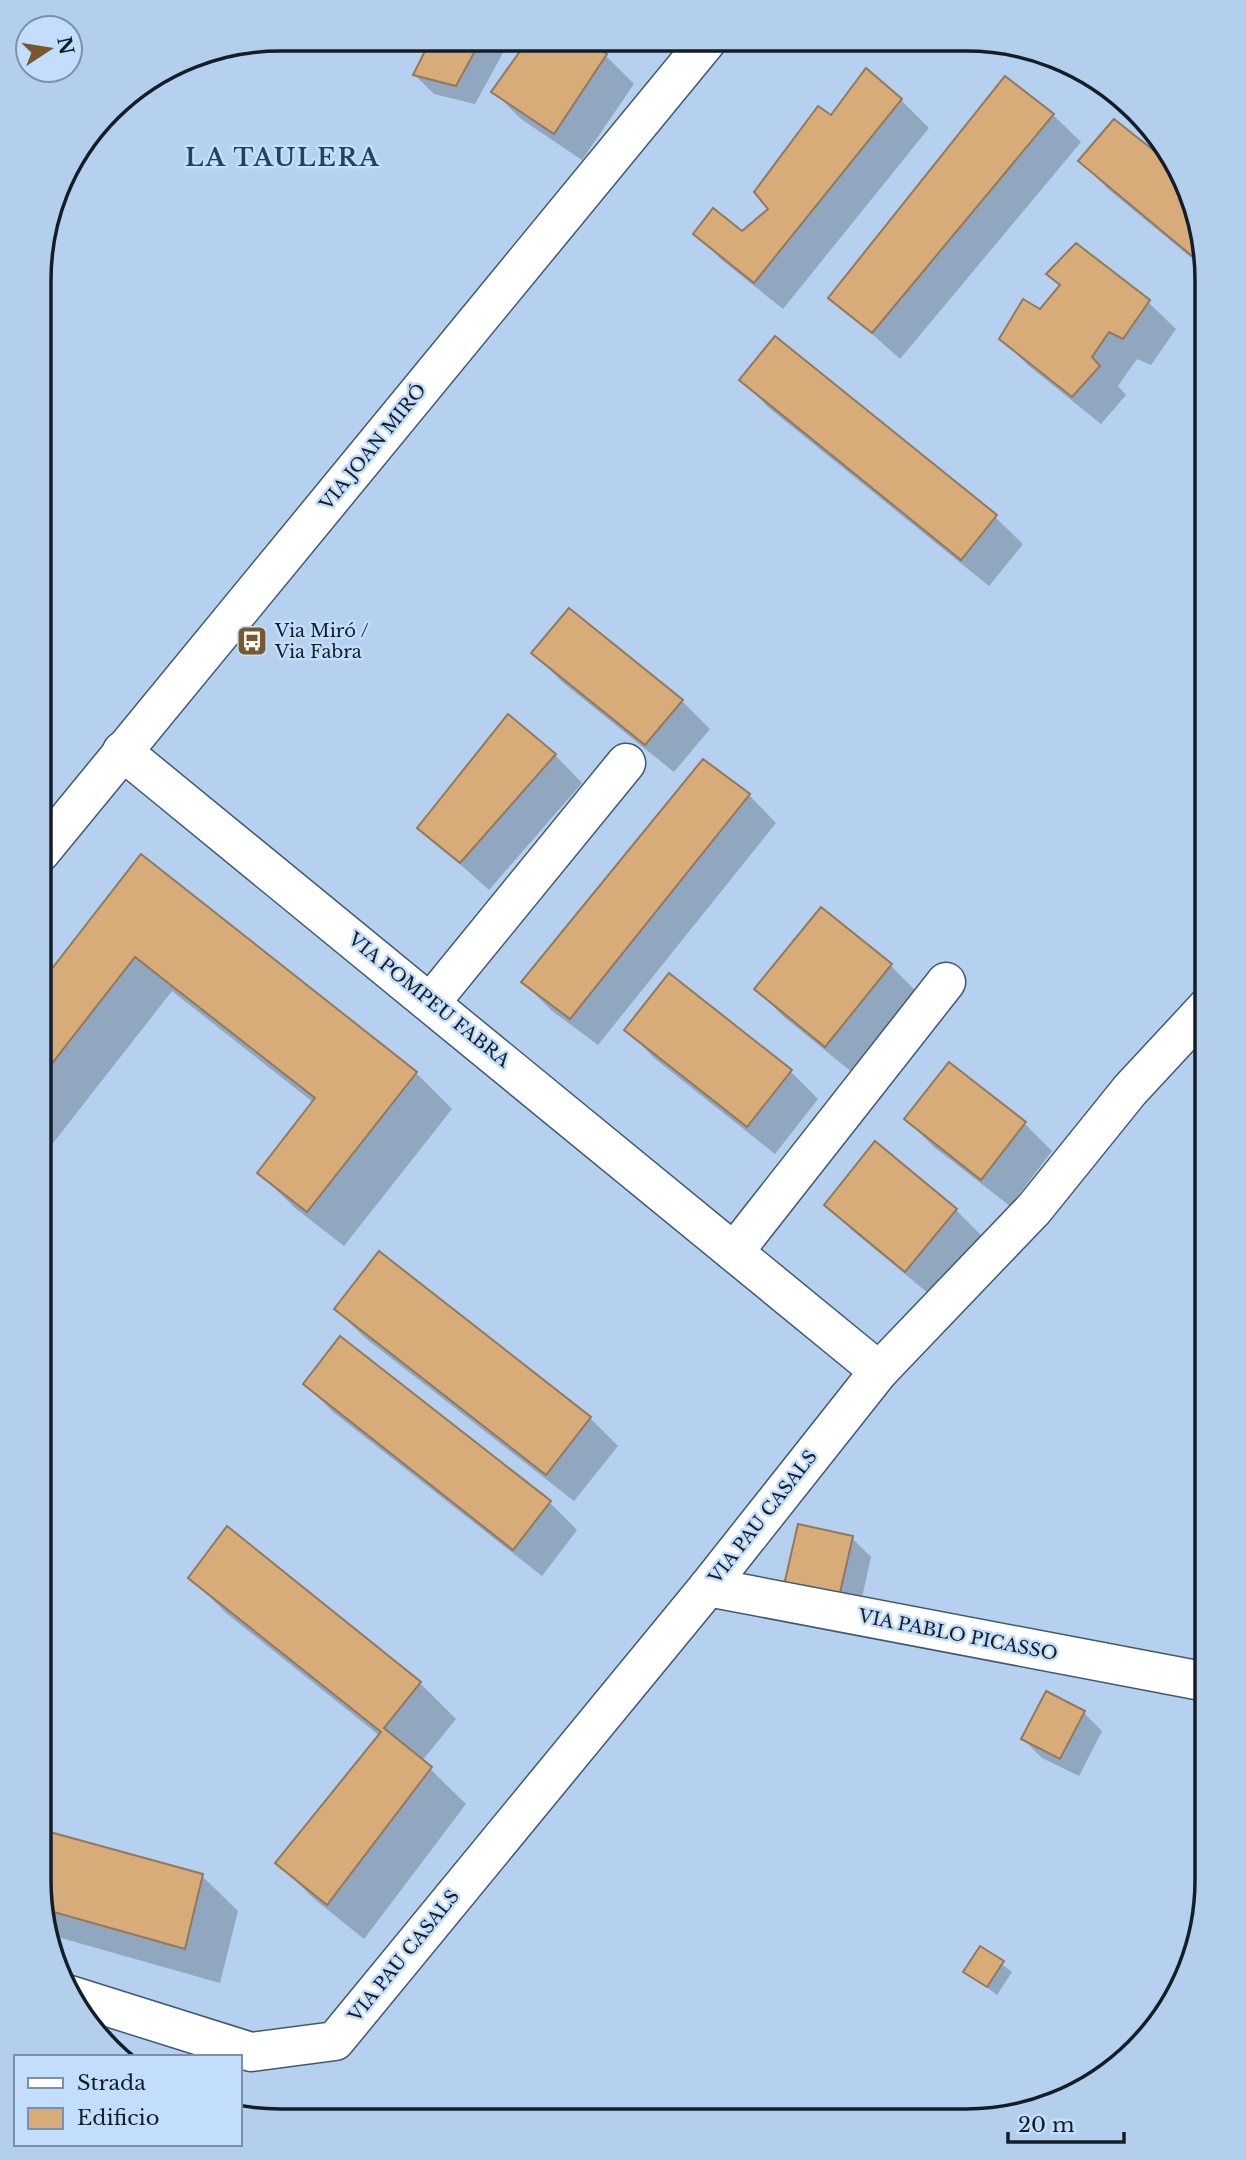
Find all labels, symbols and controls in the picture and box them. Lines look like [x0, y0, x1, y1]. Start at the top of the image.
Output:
north arrow [14, 14, 84, 84]
text: N [52, 34, 78, 57]
district label: LA TAULERA [185, 143, 381, 172]
street label: VIA JOAN MIRÓ [314, 379, 431, 516]
place label: Via Miró / Via Fabra [274, 620, 369, 663]
bus stop icon: Via Miró / Via Fabra [235, 624, 269, 658]
street label: VIA POMPEU FABRA [343, 927, 515, 1073]
street label: VIA PAU CASALS [703, 1446, 822, 1589]
street label: VIA PABLO PICASSO [856, 1605, 1059, 1665]
street label: VIA PAU CASALS [343, 1886, 464, 2027]
legend [14, 2055, 242, 2146]
text: Strada [77, 2070, 146, 2096]
scale bar [1008, 2100, 1124, 2144]
text: Edificio [77, 2105, 159, 2131]
text: 20 m [1018, 2112, 1075, 2138]

